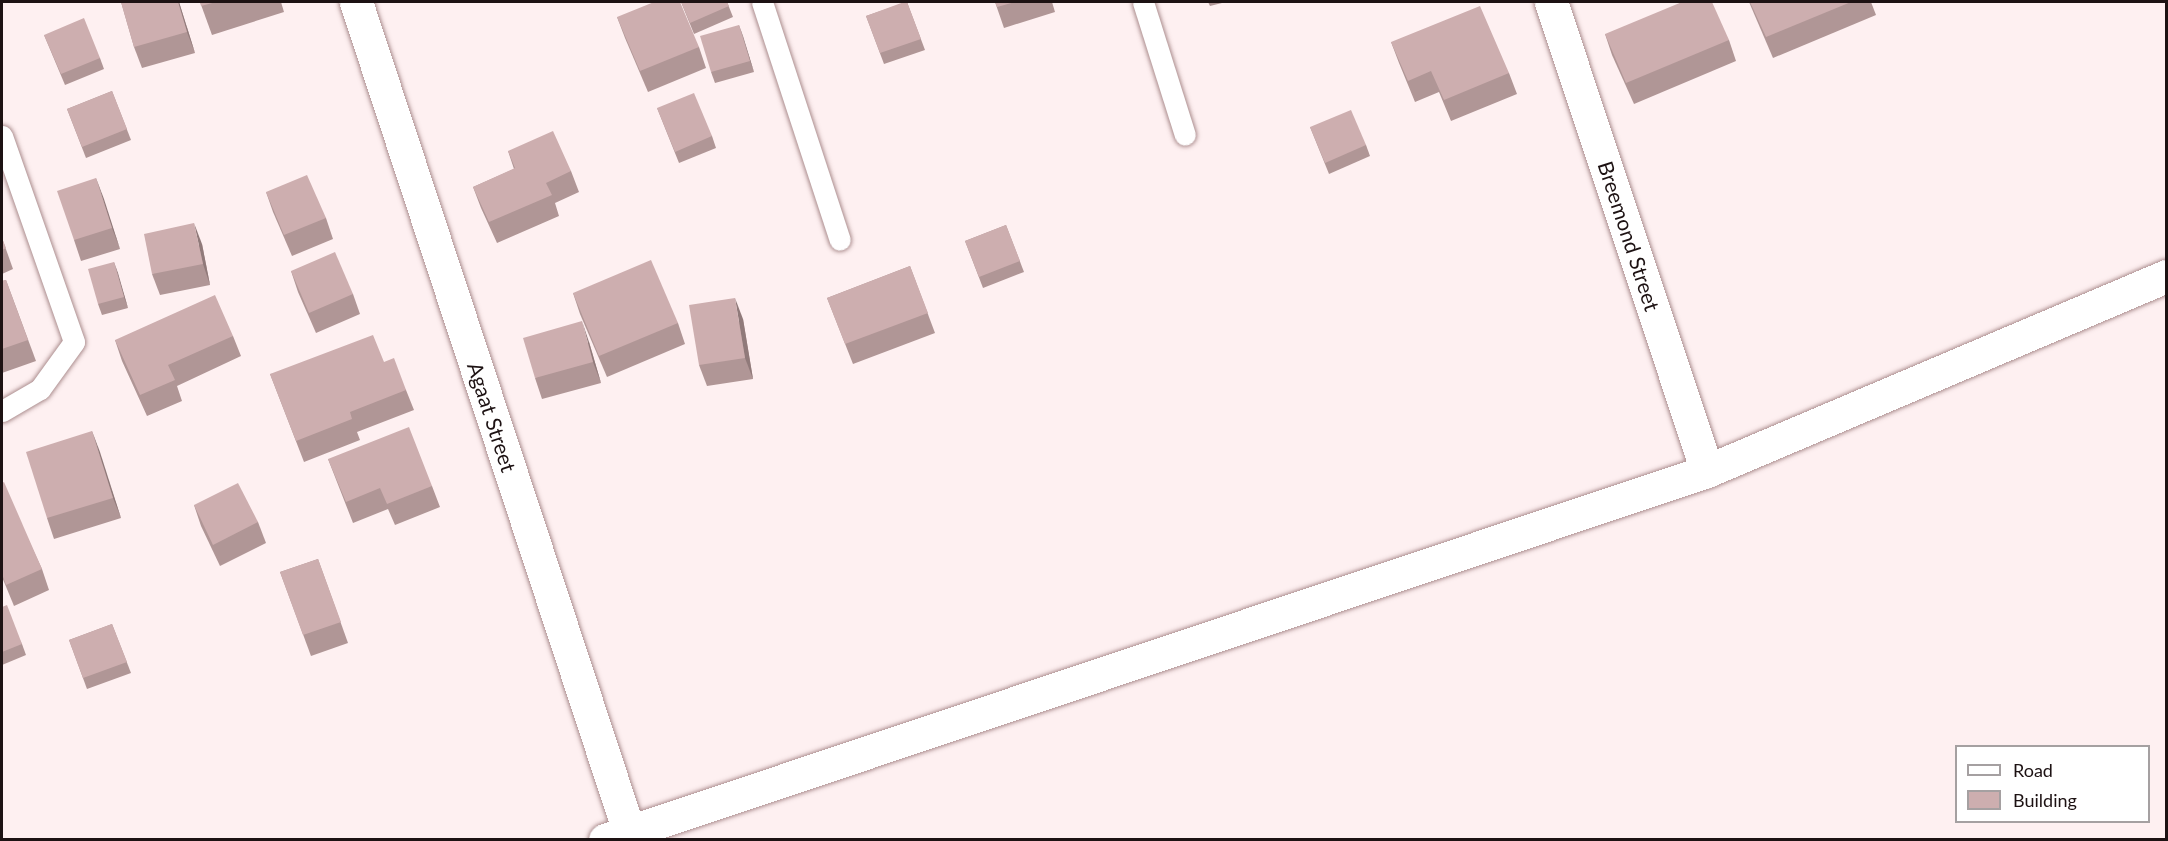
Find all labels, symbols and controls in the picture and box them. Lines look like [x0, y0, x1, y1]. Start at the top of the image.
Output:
street label: Breemond Street [1593, 158, 1665, 314]
street label: Agaat Street [462, 359, 522, 475]
legend [1955, 745, 2150, 823]
text: Road [2013, 759, 2053, 781]
text: Building [2013, 789, 2077, 811]

